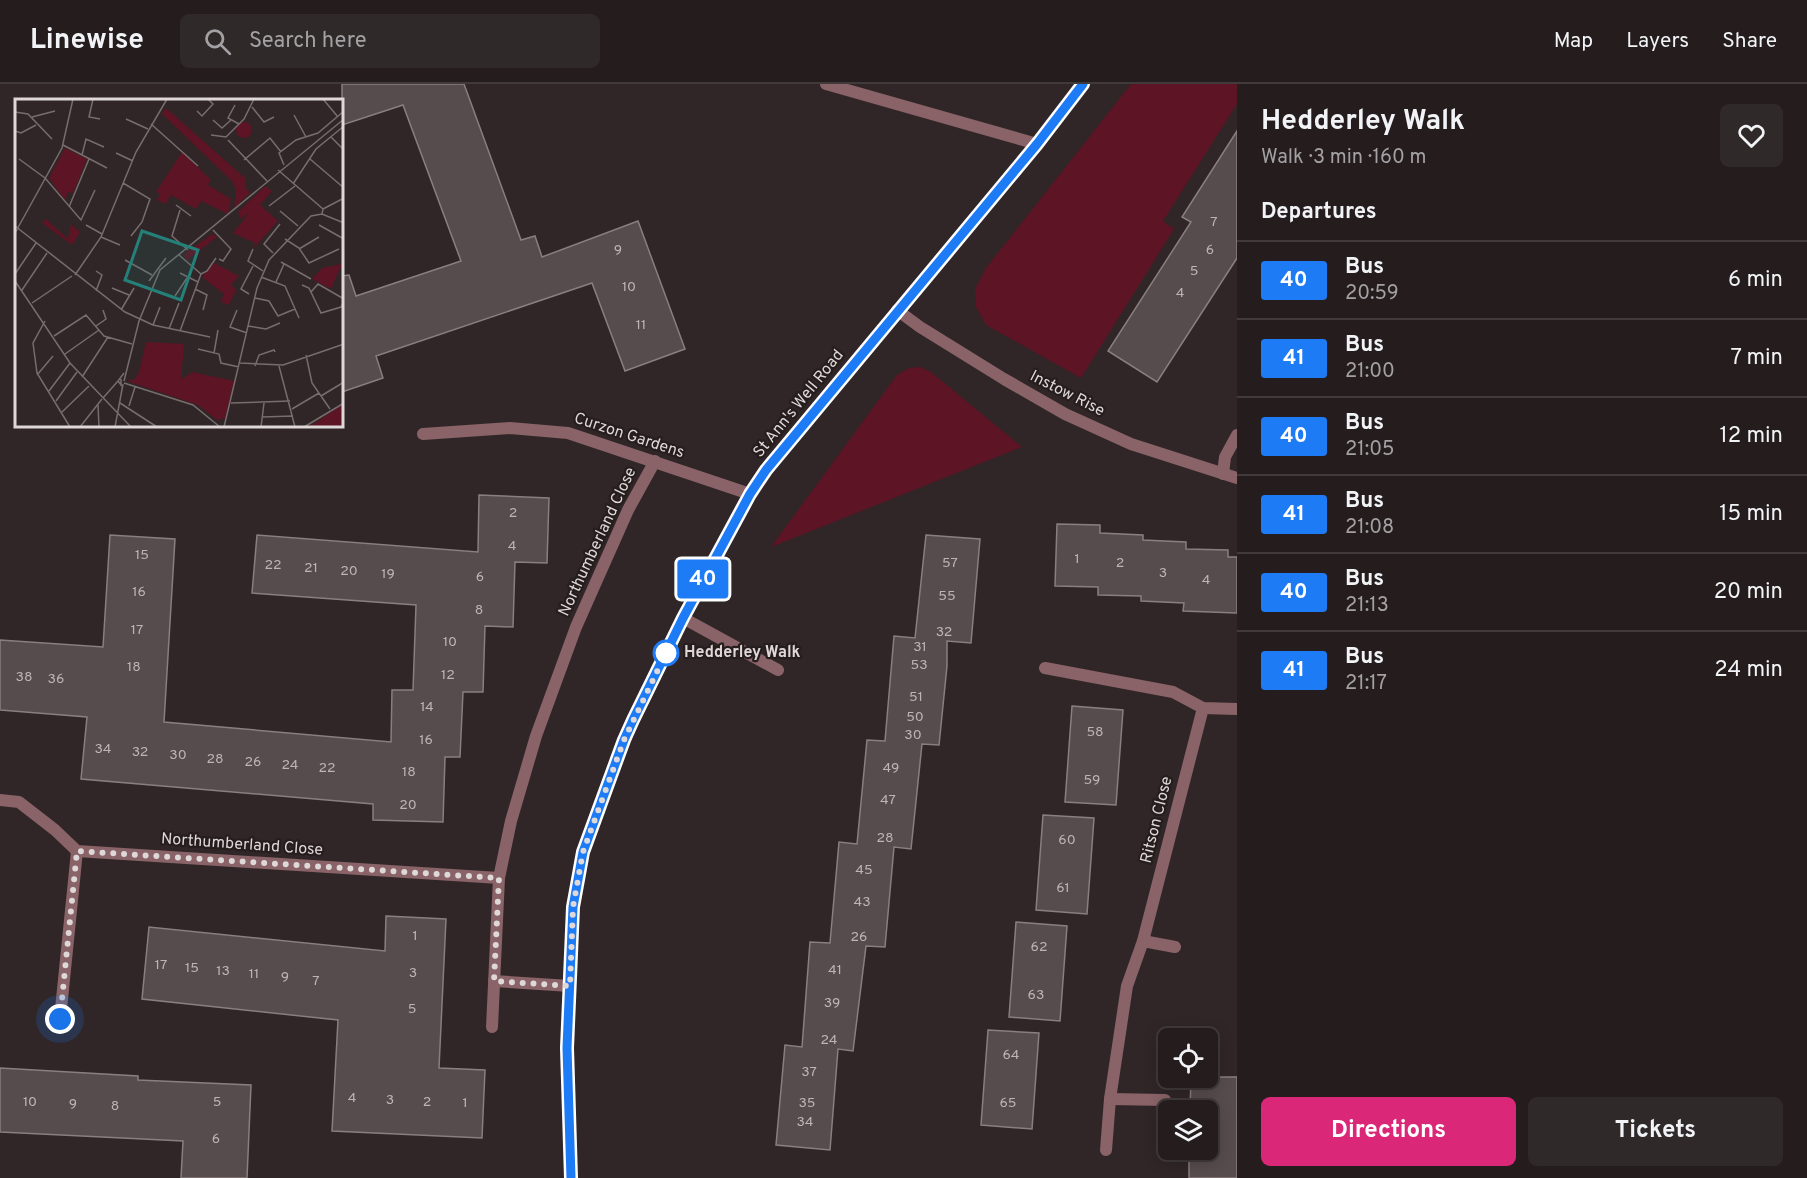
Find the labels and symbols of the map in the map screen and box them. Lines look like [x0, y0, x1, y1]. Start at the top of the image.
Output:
inset map [15, 99, 344, 428]
house number: 7 [1210, 214, 1218, 231]
house number: 9 [614, 242, 622, 259]
house number: 6 [1206, 242, 1214, 259]
house number: 5 [1190, 263, 1198, 280]
house number: 10 [622, 279, 636, 296]
house number: 4 [1176, 285, 1184, 302]
house number: 11 [636, 317, 646, 334]
street label: St Ann's Well Road [749, 346, 849, 462]
street label: Instow Rise [1026, 367, 1108, 421]
street label: Curzon Gardens [571, 409, 687, 463]
street label: Northumberland Close [555, 464, 641, 620]
house number: 2 [509, 505, 517, 522]
house number: 4 [508, 538, 516, 555]
house number: 15 [135, 547, 149, 564]
house number: 1 [1074, 551, 1080, 568]
house number: 57 [942, 555, 958, 572]
house number: 2 [1116, 555, 1124, 572]
house number: 22 [264, 557, 282, 574]
house number: 21 [304, 560, 318, 577]
line badge: 40 [676, 560, 730, 598]
house number: 20 [340, 563, 358, 580]
house number: 3 [1159, 565, 1167, 582]
house number: 19 [381, 566, 395, 583]
house number: 6 [476, 569, 484, 586]
house number: 4 [1202, 572, 1210, 589]
house number: 16 [132, 584, 146, 601]
house number: 55 [938, 588, 956, 605]
house number: 8 [475, 602, 483, 619]
house number: 17 [131, 622, 143, 639]
house number: 32 [936, 624, 952, 641]
house number: 10 [443, 634, 457, 651]
house number: 31 [913, 639, 927, 656]
marker: Hedderley Walk [653, 640, 679, 666]
place label: Hedderley Walk [684, 643, 801, 663]
house number: 53 [910, 657, 928, 674]
house number: 18 [127, 659, 141, 676]
house number: 12 [441, 667, 455, 684]
house number: 38 [16, 669, 32, 686]
house number: 36 [48, 671, 64, 688]
house number: 51 [909, 689, 923, 706]
house number: 14 [420, 699, 434, 716]
house number: 50 [906, 709, 924, 726]
house number: 58 [1086, 724, 1104, 741]
house number: 30 [904, 727, 922, 744]
house number: 16 [419, 732, 433, 749]
house number: 34 [94, 741, 112, 758]
house number: 32 [132, 744, 148, 761]
house number: 30 [169, 747, 187, 764]
house number: 28 [206, 751, 224, 768]
house number: 26 [245, 754, 261, 771]
house number: 24 [281, 757, 299, 774]
house number: 22 [318, 760, 336, 777]
house number: 49 [883, 760, 899, 777]
house number: 18 [402, 764, 416, 781]
house number: 59 [1084, 772, 1100, 789]
street label: Ritson Close [1137, 774, 1177, 866]
house number: 47 [880, 792, 896, 809]
house number: 20 [399, 797, 417, 814]
street label: Northumberland Close [160, 829, 324, 861]
house number: 28 [876, 830, 894, 847]
house number: 60 [1058, 832, 1076, 849]
house number: 45 [855, 862, 873, 879]
house number: 61 [1056, 880, 1070, 897]
house number: 43 [853, 894, 871, 911]
house number: 1 [412, 928, 418, 945]
house number: 26 [851, 929, 867, 946]
house number: 62 [1031, 939, 1047, 956]
house number: 17 [155, 957, 167, 974]
house number: 15 [185, 960, 199, 977]
house number: 41 [828, 962, 842, 979]
house number: 13 [216, 963, 230, 980]
house number: 3 [409, 965, 417, 982]
house number: 11 [249, 966, 259, 983]
house number: 9 [281, 969, 289, 986]
house number: 7 [312, 973, 320, 990]
house number: 63 [1028, 987, 1044, 1004]
house number: 39 [824, 995, 840, 1012]
house number: 5 [408, 1001, 416, 1018]
your location [45, 1004, 75, 1034]
house number: 24 [820, 1032, 838, 1049]
house number: 64 [1002, 1047, 1020, 1064]
house number: 37 [801, 1064, 817, 1081]
house number: 4 [348, 1090, 356, 1107]
house number: 3 [386, 1092, 394, 1109]
house number: 10 [23, 1094, 37, 1111]
house number: 5 [213, 1094, 221, 1111]
house number: 2 [423, 1094, 431, 1111]
house number: 1 [462, 1095, 468, 1112]
house number: 35 [798, 1095, 816, 1112]
house number: 65 [999, 1095, 1017, 1112]
house number: 9 [69, 1096, 77, 1113]
house number: 8 [111, 1098, 119, 1115]
house number: 34 [796, 1114, 814, 1131]
house number: 6 [212, 1131, 220, 1148]

